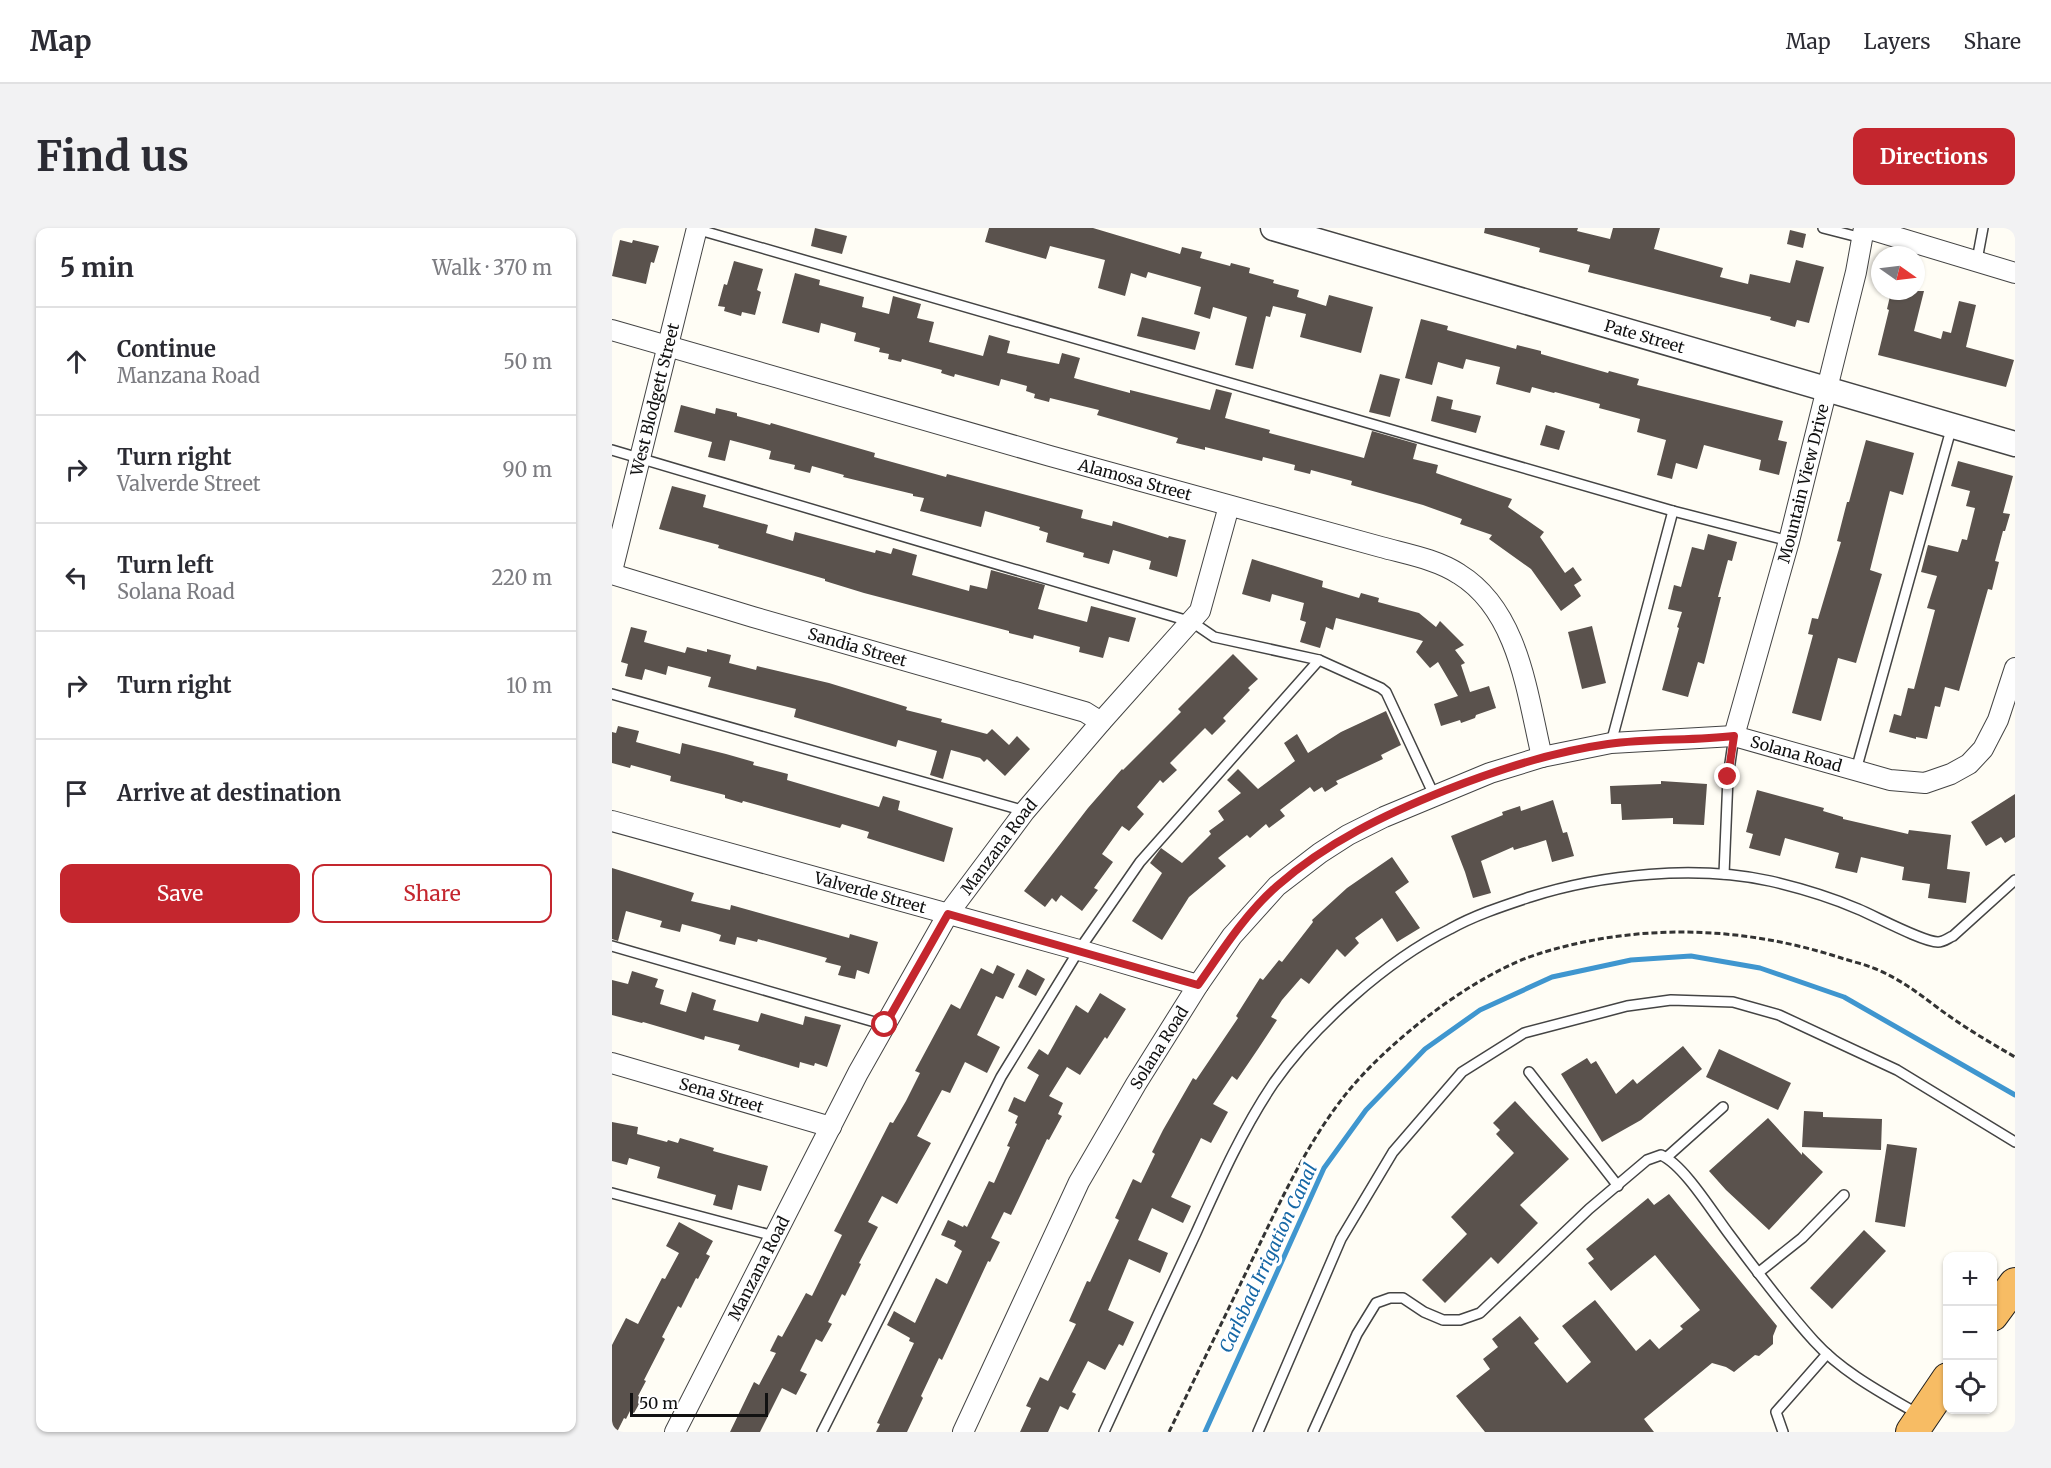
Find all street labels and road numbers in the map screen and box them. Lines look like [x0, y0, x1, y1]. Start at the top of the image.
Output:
street label: Pate Street [1602, 315, 1688, 358]
street label: West Blodgett Street [626, 320, 683, 479]
street label: Mountain View Drive [1773, 402, 1833, 565]
street label: Alamosa Street [1075, 454, 1195, 505]
street label: Sandia Street [806, 623, 910, 671]
street label: Solana Road [1748, 731, 1845, 776]
street label: Manzana Road [956, 794, 1041, 898]
street label: Valverde Street [811, 867, 929, 918]
street label: Solana Road [1125, 1002, 1193, 1093]
street label: Sena Street [677, 1073, 767, 1117]
street label: Manzana Road [724, 1212, 794, 1324]

